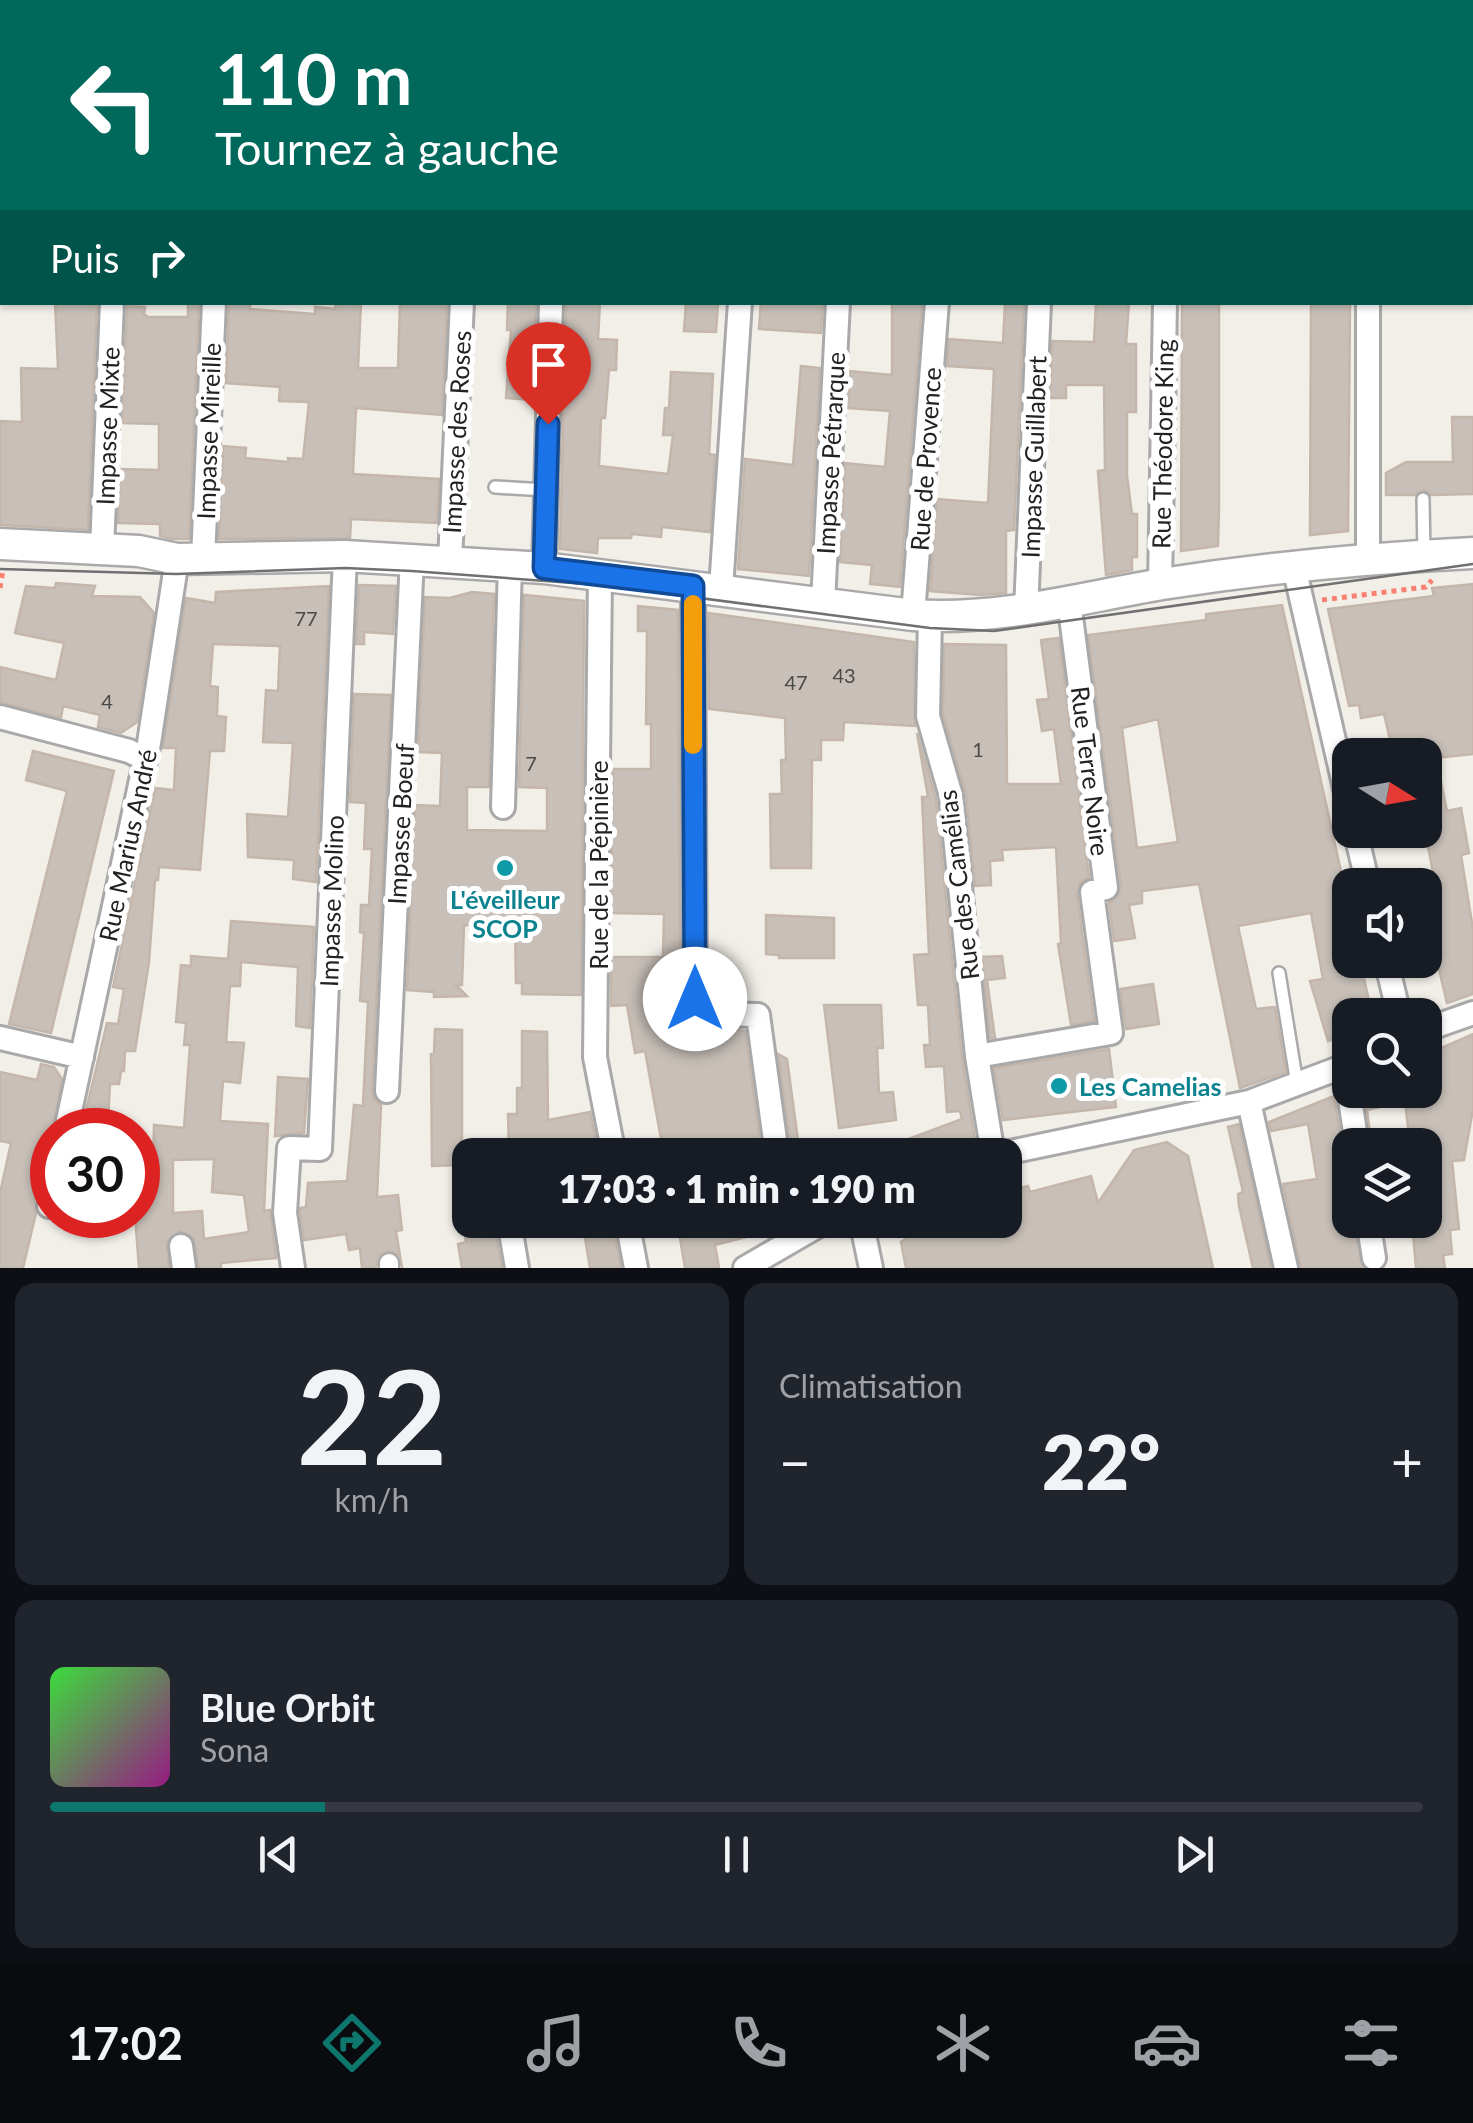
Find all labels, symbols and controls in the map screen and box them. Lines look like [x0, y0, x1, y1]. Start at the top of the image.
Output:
text: 110 m [215, 36, 412, 120]
icon: left [50, 40, 180, 170]
text: Tournez à gauche [215, 121, 559, 175]
icon: right [139, 230, 194, 285]
text: Puis [50, 235, 119, 281]
pin [506, 322, 591, 425]
street label: Impasse des Roses [436, 330, 476, 534]
icon: arrive [521, 337, 576, 392]
street label: Rue Théodore King [1145, 339, 1179, 549]
street label: Impasse Mireille [190, 342, 226, 520]
street label: Impasse Mixte [89, 346, 125, 506]
street label: Impasse Pétrarque [810, 351, 850, 555]
street label: Impasse Guillabert [1014, 355, 1052, 559]
street label: Rue de Provence [904, 366, 946, 552]
house number: 77 [294, 606, 318, 630]
house number: 43 [832, 663, 856, 687]
house number: 47 [784, 670, 808, 694]
street label: Rue Terre Noire [1066, 684, 1116, 858]
house number: 4 [101, 689, 113, 713]
house number: 1 [972, 737, 984, 761]
north arrow [1332, 738, 1442, 848]
map controls [1332, 738, 1442, 1238]
street label: Impasse Boeuf [381, 743, 419, 905]
street label: Rue Marius André [92, 746, 162, 944]
house number: 7 [525, 751, 537, 775]
street label: Rue de la Pépinière [583, 760, 613, 970]
street label: Rue des Camélias [931, 788, 985, 982]
street label: Impasse Molino [313, 814, 349, 988]
marker: L'éveilleur SCOP [494, 857, 516, 879]
button: sound [1332, 868, 1442, 978]
place label: L'éveilleur SCOP [450, 884, 561, 943]
position arrow [643, 947, 747, 1051]
button: search [1332, 998, 1442, 1108]
place label: Les Camelias [1079, 1071, 1222, 1101]
marker: Les Camelias [1048, 1075, 1070, 1097]
speed limit sign: 30 [30, 1108, 160, 1238]
button: layers [1332, 1128, 1442, 1238]
text: 17:03 · 1 min · 190 m [558, 1165, 916, 1211]
text: 22 [297, 1337, 447, 1493]
text: Climatisation [779, 1366, 963, 1405]
text: 22° [1042, 1416, 1160, 1506]
text: − [779, 1428, 811, 1494]
text: + [1391, 1428, 1423, 1494]
text: km/h [335, 1480, 409, 1519]
text: Blue Orbit [200, 1684, 375, 1730]
text: Sona [200, 1730, 269, 1769]
icon: previous [251, 1827, 306, 1882]
icon: pause [709, 1827, 764, 1882]
icon: next [1167, 1827, 1222, 1882]
icon: directions [317, 2008, 387, 2078]
icon: music [521, 2008, 591, 2078]
icon: phone [724, 2008, 794, 2078]
icon: climate [928, 2008, 998, 2078]
icon: car [1132, 2008, 1202, 2078]
icon: filters [1336, 2008, 1406, 2078]
text: 17:02 [67, 2016, 183, 2070]

